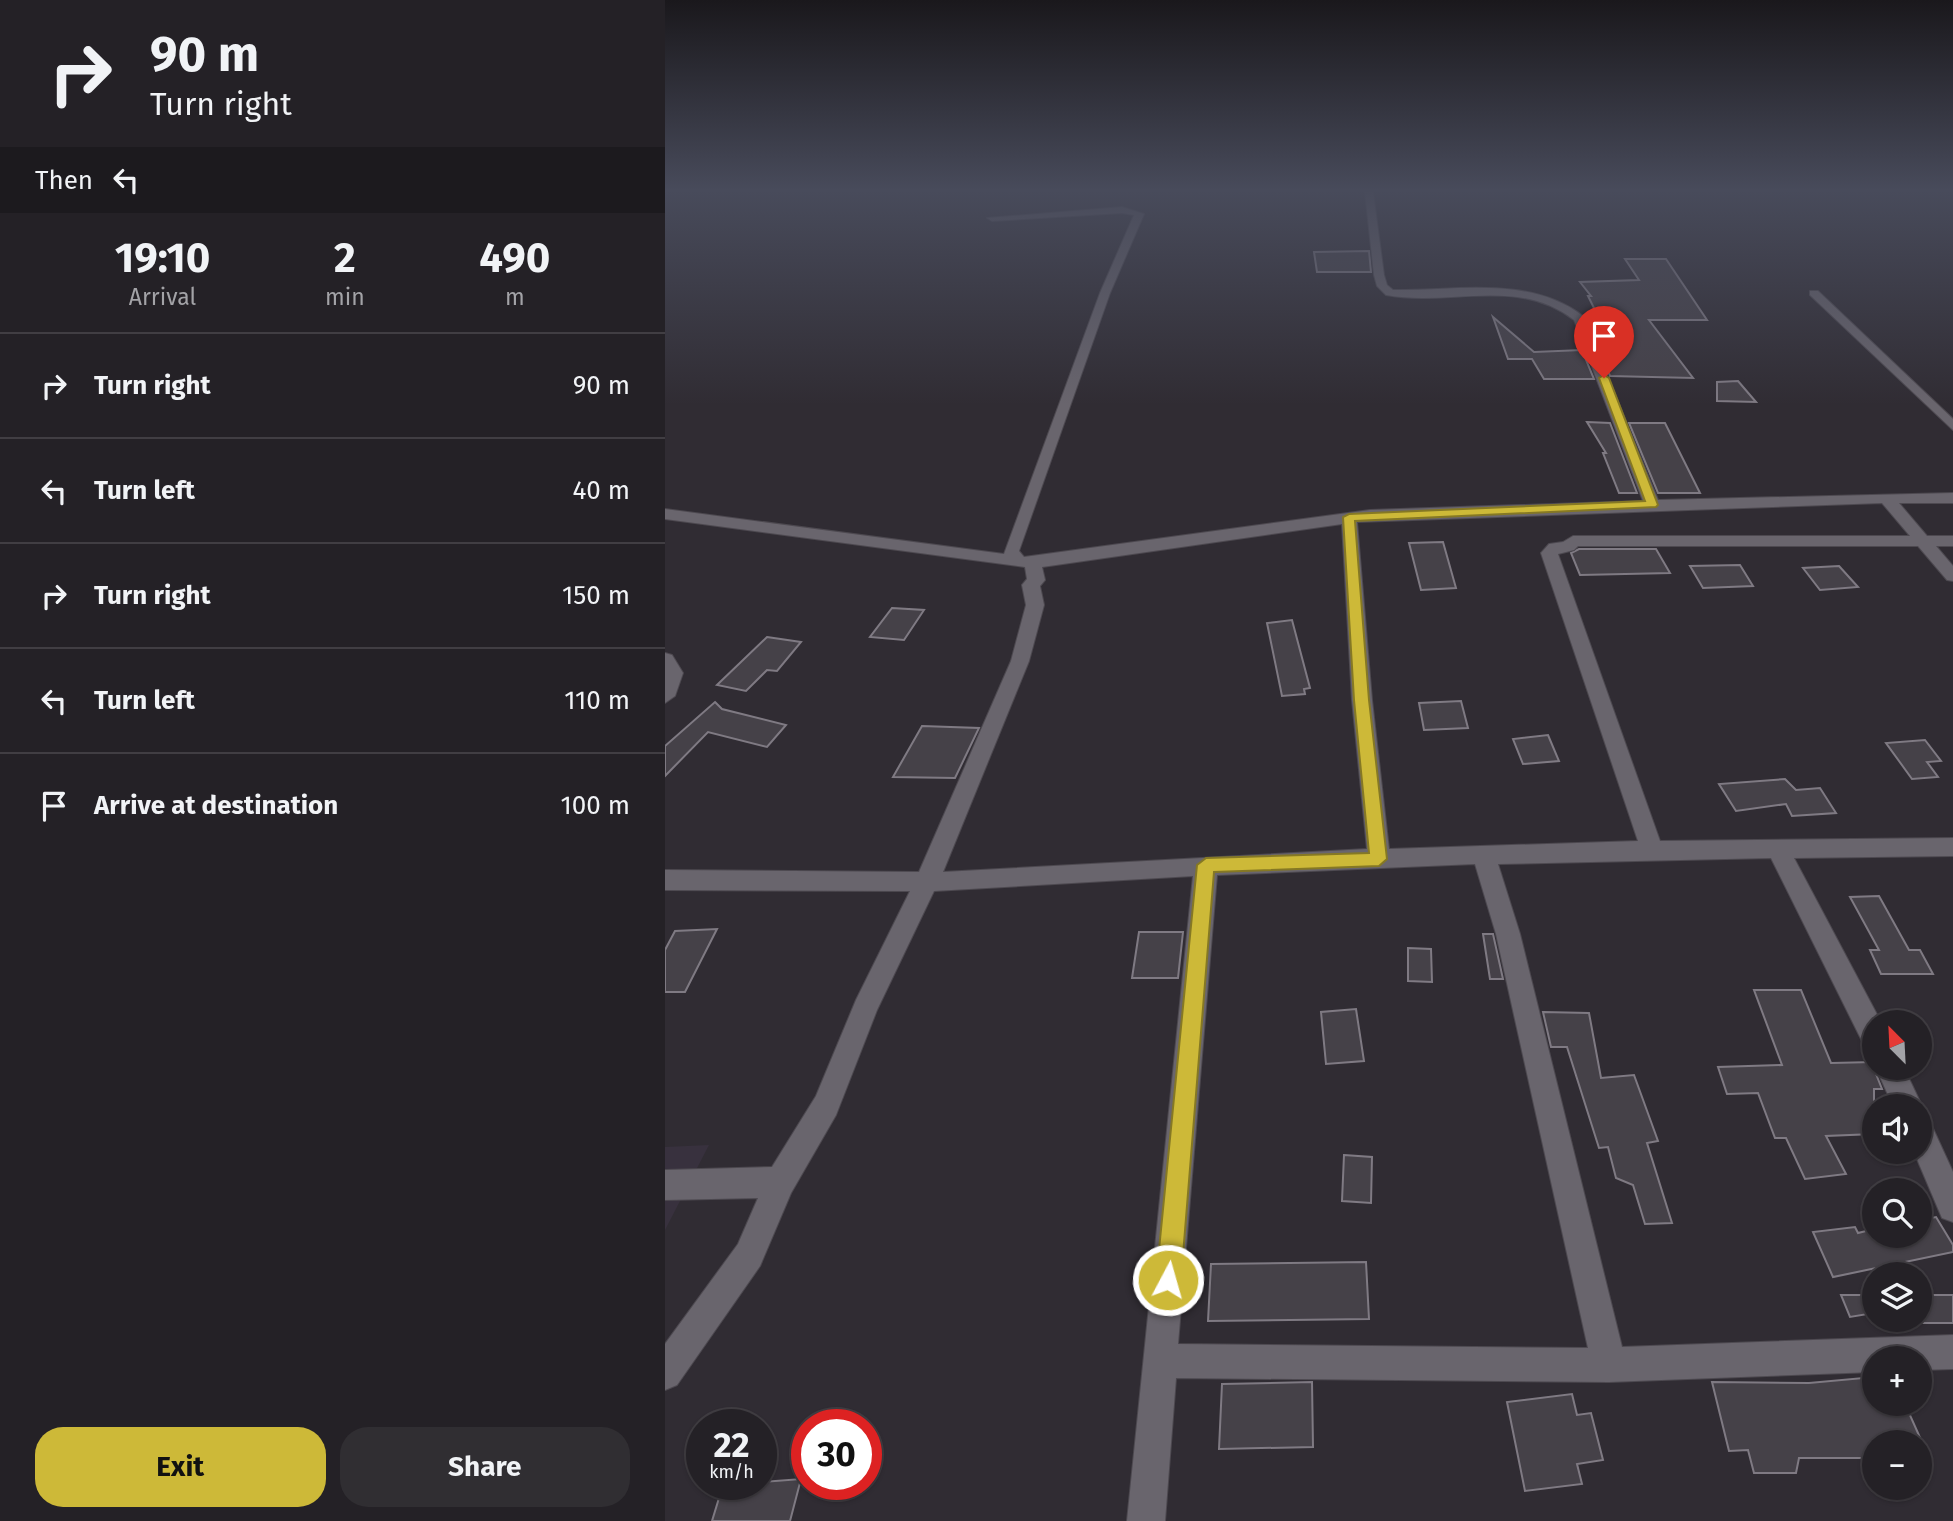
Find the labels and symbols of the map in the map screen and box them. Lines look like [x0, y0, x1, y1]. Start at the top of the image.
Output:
pin [1574, 306, 1634, 378]
north arrow [1862, 1010, 1932, 1080]
position arrow [1131, 1243, 1205, 1317]
speed limit sign: 30 [791, 1409, 882, 1500]

